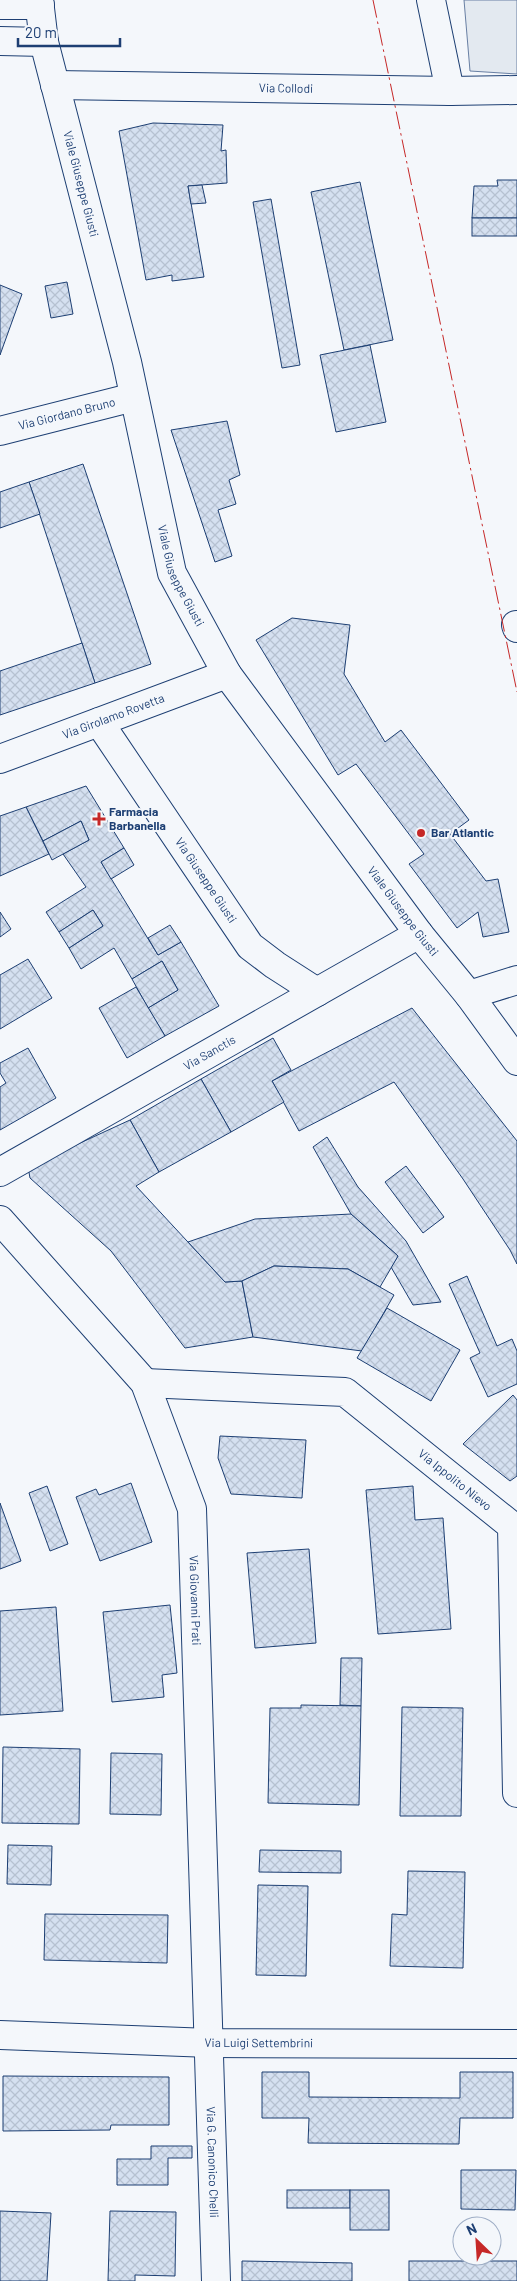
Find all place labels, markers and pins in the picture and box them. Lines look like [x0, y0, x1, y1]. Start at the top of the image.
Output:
place label: Farmacia Barbanella [109, 804, 166, 832]
marker: Farmacia Barbanella [93, 813, 105, 825]
place label: Bar Atlantic [431, 825, 494, 839]
marker: Bar Atlantic [415, 827, 427, 839]

